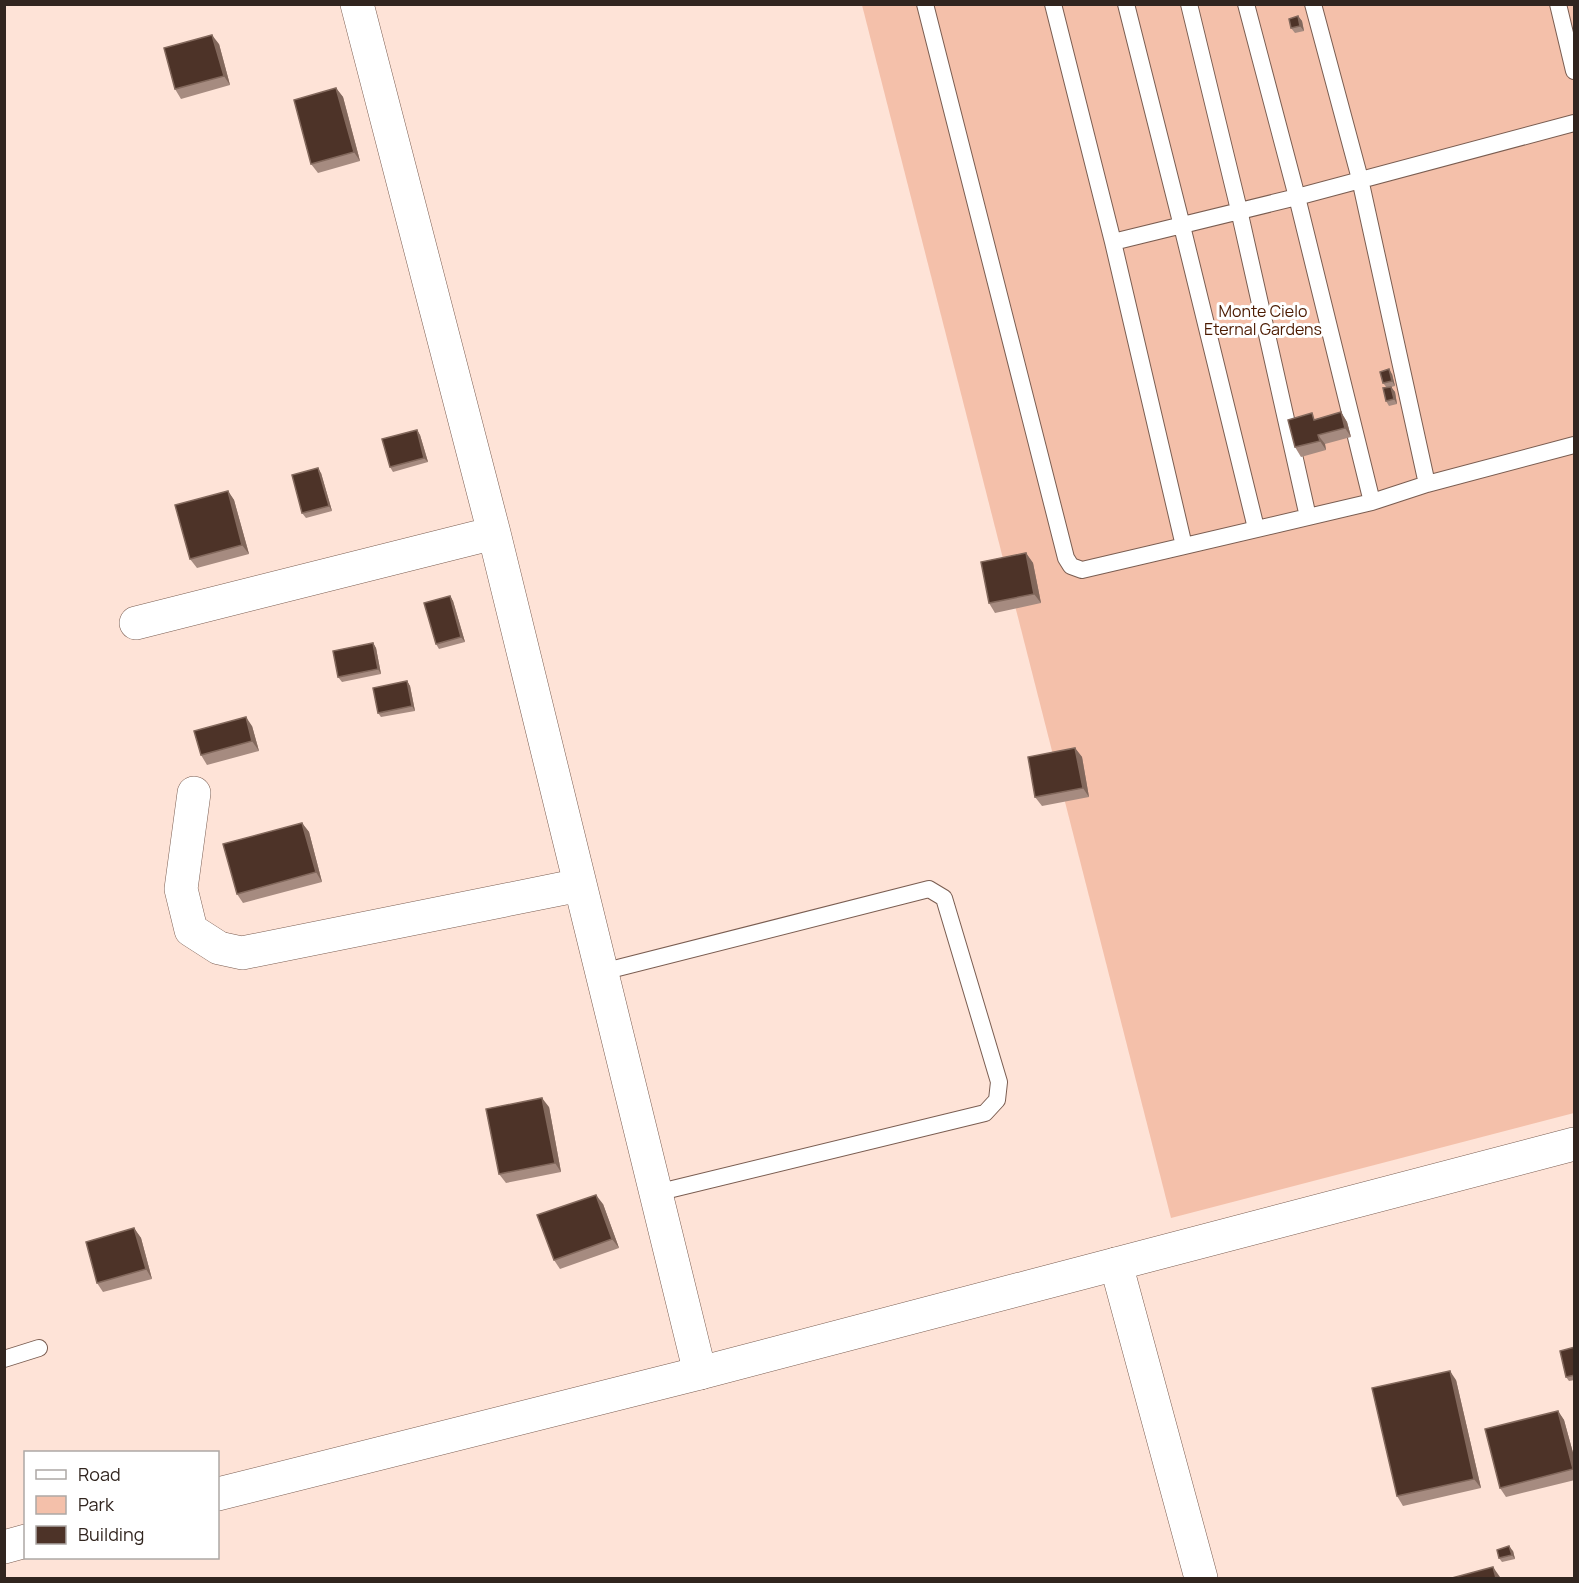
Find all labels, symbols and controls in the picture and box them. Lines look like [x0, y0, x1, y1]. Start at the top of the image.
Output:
park label: Monte Cielo Eternal Gardens [1204, 300, 1322, 340]
legend [24, 1451, 219, 1559]
text: Road [78, 1462, 121, 1486]
text: Park [78, 1492, 115, 1516]
text: Building [78, 1522, 144, 1546]

